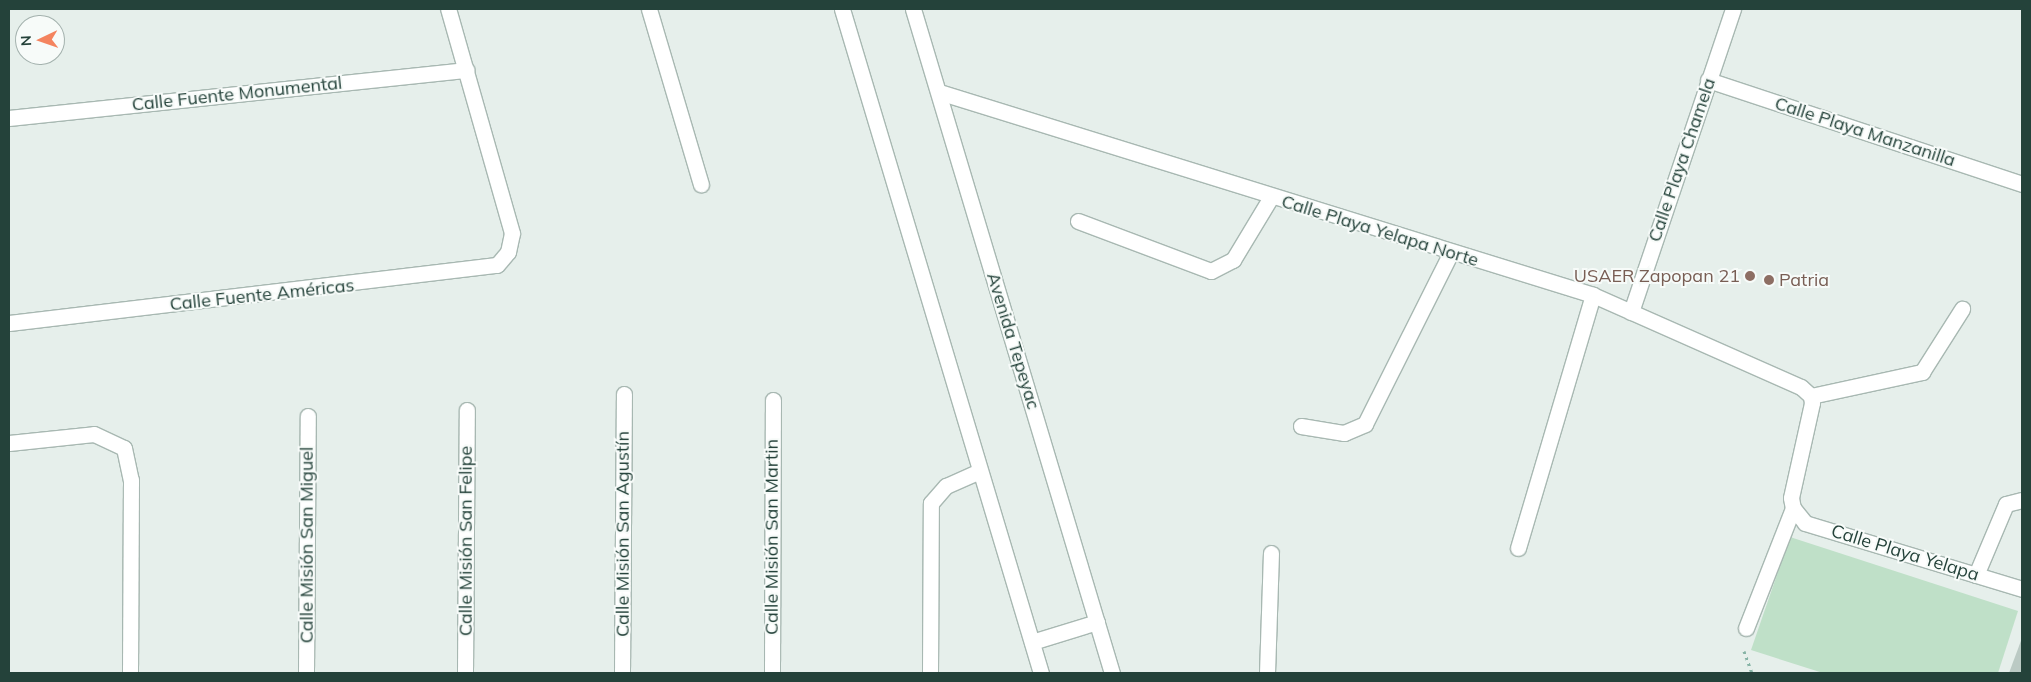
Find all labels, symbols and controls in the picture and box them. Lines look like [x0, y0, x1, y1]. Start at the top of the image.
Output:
north arrow [15, 15, 65, 65]
text: N [17, 35, 35, 46]
street label: Calle Fuente Monumental [131, 72, 343, 116]
street label: Calle Playa Chamela [1644, 75, 1720, 245]
street label: Calle Playa Manzanilla [1772, 93, 1958, 171]
street label: Calle Playa Yelapa Norte [1279, 191, 1481, 271]
place label: USAER Zapopan 21 [1574, 265, 1740, 287]
place label: Patria [1779, 269, 1829, 291]
street label: Avenida Tepeyac [982, 270, 1044, 412]
marker: USAER Zapopan 21 [1744, 270, 1756, 282]
marker: Patria [1763, 274, 1775, 286]
street label: Calle Fuente Américas [169, 275, 355, 315]
street label: Calle Misión San Agustín [612, 431, 634, 637]
street label: Calle Misión San Martin [761, 439, 783, 635]
street label: Calle Misión San Felipe [455, 446, 477, 636]
street label: Calle Misión San Miguel [296, 447, 318, 643]
street label: Calle Playa Yelapa [1828, 520, 1982, 586]

